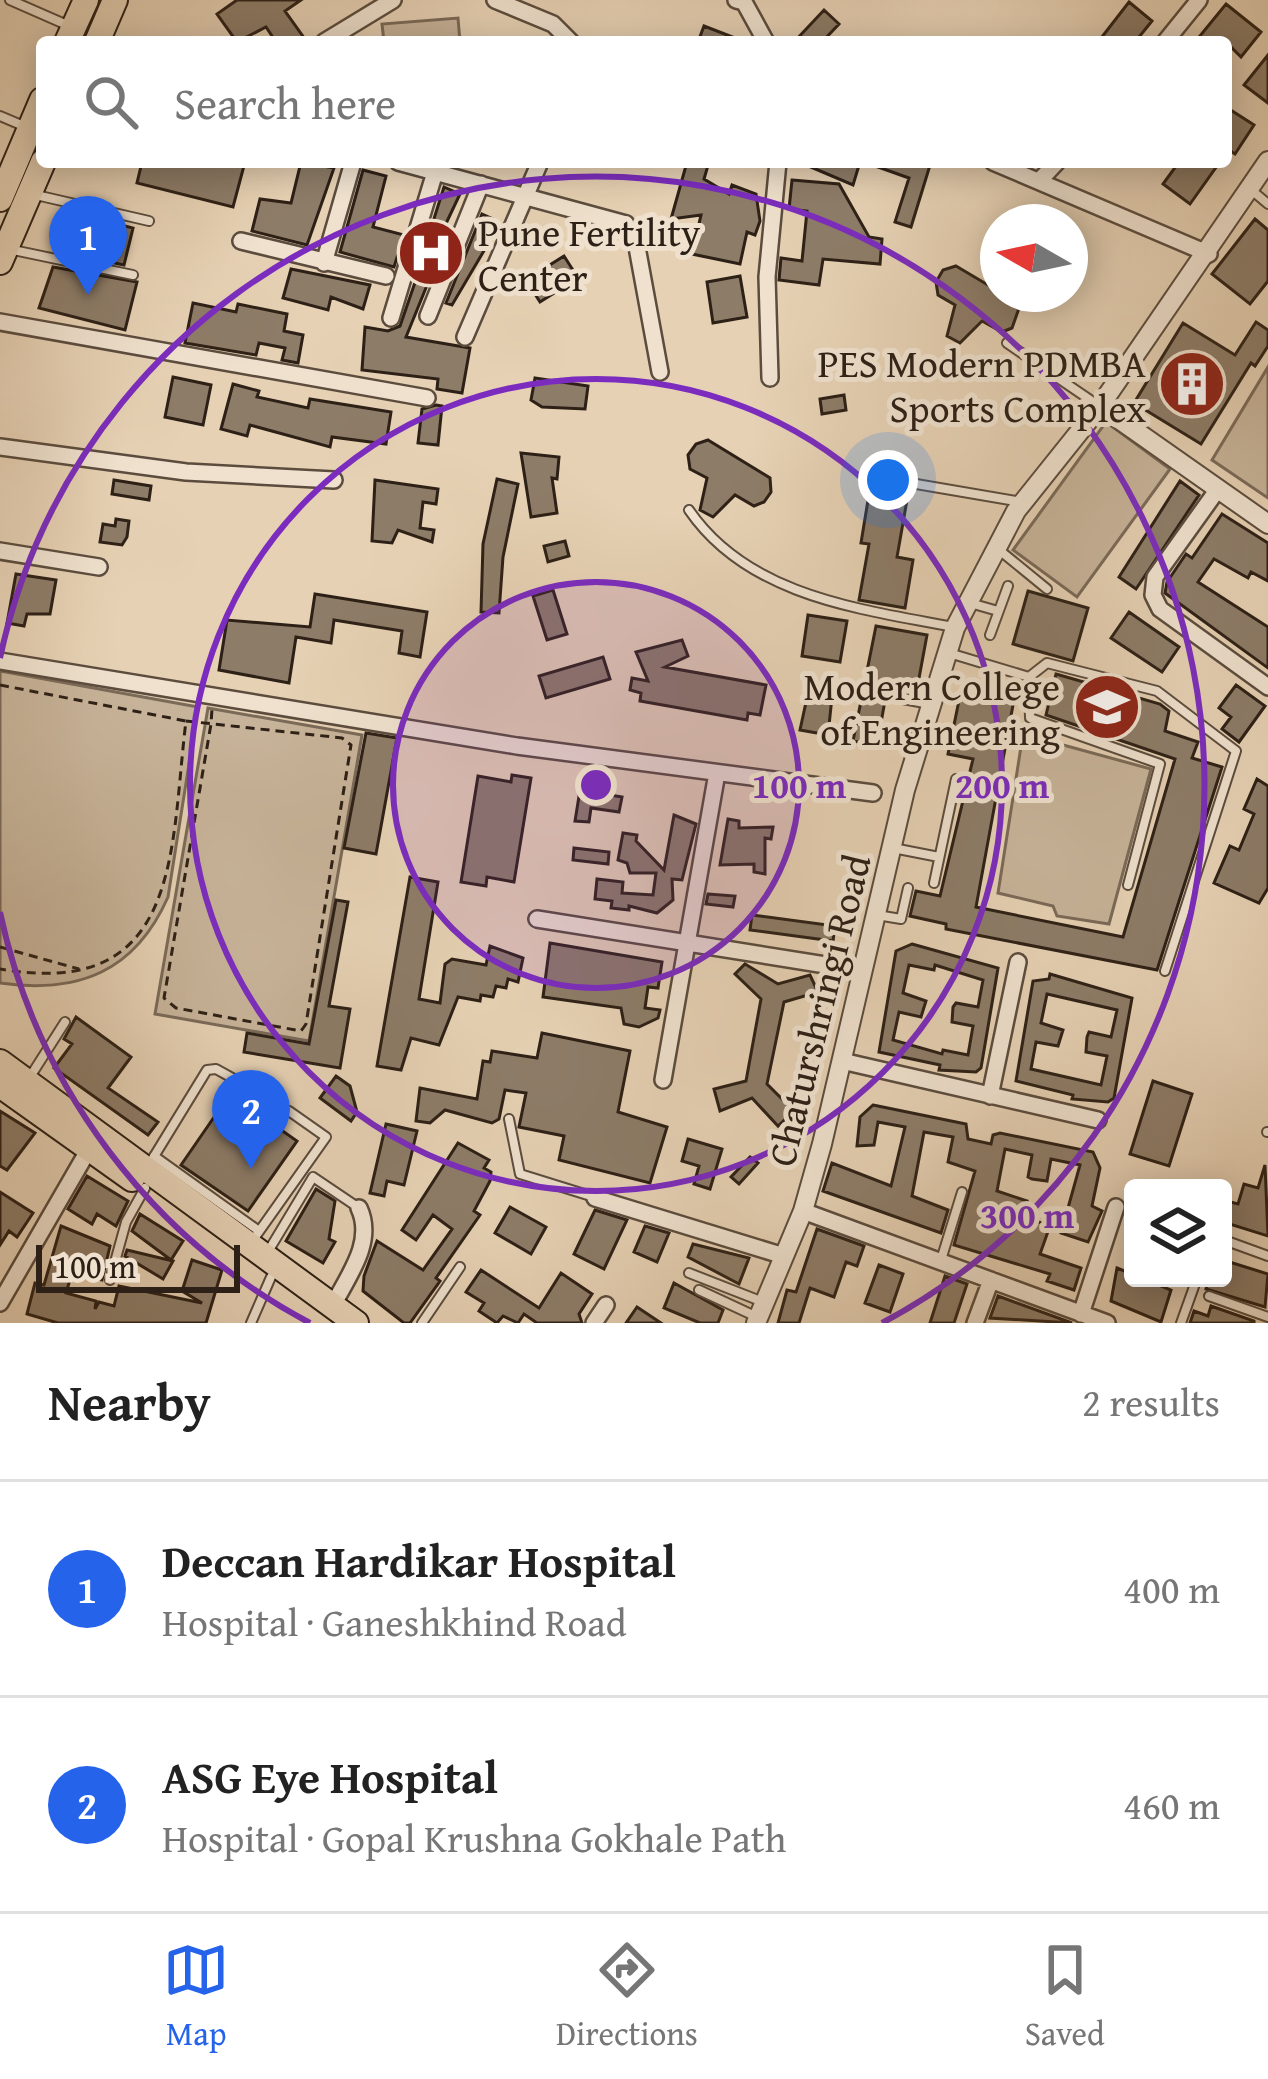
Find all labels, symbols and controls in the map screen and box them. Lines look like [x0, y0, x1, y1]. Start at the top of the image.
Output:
search box [36, 36, 1232, 168]
icon: search [78, 69, 144, 135]
text: Search here [174, 70, 396, 135]
pin: 1 [49, 196, 127, 295]
place label: Pune Fertility Center [478, 203, 701, 305]
north arrow [980, 204, 1088, 312]
hospital icon: Pune Fertility Center [396, 218, 466, 288]
place label: PES Modern PDMBA Sports Complex [818, 334, 1146, 436]
building icon: PES Modern PDMBA Sports Complex [1157, 349, 1227, 419]
your location [858, 450, 918, 510]
place label: Modern College of Engineering [803, 657, 1061, 759]
school or university icon: Modern College of Engineering [1072, 672, 1142, 742]
text: 100 m [752, 758, 847, 811]
text: 200 m [955, 758, 1050, 811]
centre of rings [575, 764, 617, 806]
street label: Chaturshringi Road [752, 848, 884, 1172]
pin: 2 [212, 1070, 290, 1169]
map controls [1124, 1179, 1232, 1287]
button: layers [1124, 1179, 1232, 1287]
text: 300 m [980, 1188, 1075, 1241]
scale bar [36, 1239, 240, 1292]
text: 100 m [54, 1242, 136, 1290]
text: Nearby [48, 1364, 211, 1439]
text: 2 results [1082, 1373, 1220, 1430]
text: Deccan Hardikar Hospital [162, 1528, 676, 1593]
text: 1 [77, 1560, 97, 1617]
text: 400 m [1123, 1560, 1220, 1617]
text: Hospital · Ganeshkhind Road [162, 1593, 627, 1650]
text: ASG Eye Hospital [162, 1744, 498, 1809]
text: 2 [77, 1776, 97, 1833]
text: 460 m [1123, 1776, 1220, 1833]
text: Hospital · Gopal Krushna Gokhale Path [162, 1809, 786, 1866]
tab: Map [163, 1937, 229, 2057]
tab: Directions [556, 1937, 698, 2057]
tab: Saved [1025, 1937, 1105, 2057]

